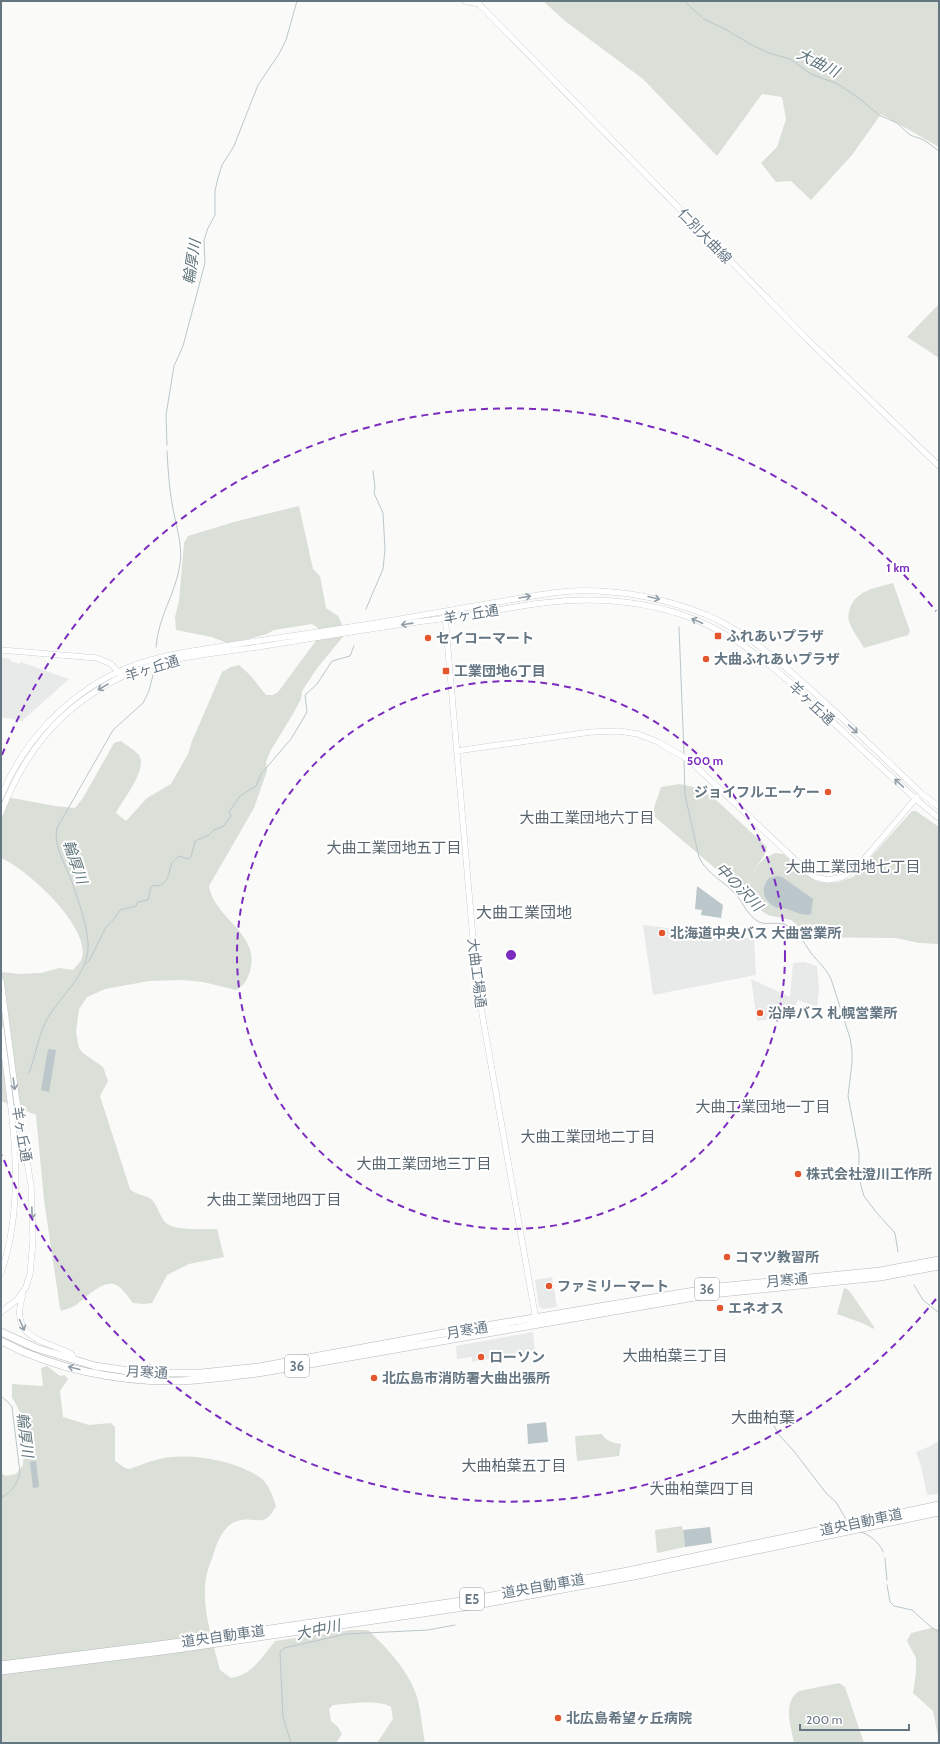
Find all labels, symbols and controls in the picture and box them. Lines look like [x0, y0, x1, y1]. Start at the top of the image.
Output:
water label: 大曲川 [794, 45, 844, 82]
street label: 仁別大曲線 [674, 205, 736, 267]
water label: 輪厚川 [180, 236, 205, 286]
text: 1 km [886, 560, 910, 575]
one-way arrow [518, 593, 531, 601]
one-way arrow [647, 595, 660, 603]
street label: 羊ヶ丘通 [442, 601, 500, 627]
one-way arrow [691, 616, 703, 624]
one-way arrow [401, 620, 414, 628]
place label: ふれあいプラザ [726, 627, 824, 645]
place label: セイコーマート [436, 629, 534, 647]
marker: ふれあいプラザ [713, 631, 723, 641]
marker: セイコーマート [423, 633, 433, 643]
place label: 大曲ふれあいプラザ [714, 650, 840, 668]
street label: 羊ヶ丘通 [123, 651, 181, 685]
marker: 大曲ふれあいプラザ [701, 654, 711, 664]
place label: 工業団地6丁目 [454, 662, 546, 680]
marker: 工業団地6丁目 [441, 666, 451, 676]
street label: 羊ヶ丘通 [785, 677, 839, 729]
one-way arrow [98, 683, 109, 691]
one-way arrow [848, 724, 858, 734]
text: 500 m [687, 753, 723, 768]
one-way arrow [893, 779, 904, 788]
place label: ジョイフルエーケー [694, 783, 820, 801]
marker: ジョイフルエーケー [823, 787, 833, 797]
district label: 大曲工業団地六丁目 [519, 809, 655, 827]
water label: 輪厚川 [59, 838, 91, 888]
district label: 大曲工業団地五丁目 [326, 839, 462, 857]
district label: 大曲工業団地七丁目 [785, 858, 921, 876]
water label: 中の沢川 [712, 859, 768, 916]
district label: 大曲工業団地 [476, 903, 572, 922]
place label: 北海道中央バス 大曲営業所 [670, 924, 841, 942]
marker: 北海道中央バス 大曲営業所 [657, 928, 667, 938]
street label: 大曲工場通 [464, 937, 490, 1009]
centre of rings [504, 948, 518, 962]
place label: 沿岸バス 札幌営業所 [768, 1004, 897, 1022]
marker: 沿岸バス 札幌営業所 [755, 1008, 765, 1018]
one-way arrow [10, 1077, 18, 1090]
district label: 大曲工業団地一丁目 [695, 1098, 831, 1116]
street label: 羊ヶ丘通 [8, 1105, 36, 1163]
district label: 大曲工業団地二丁目 [520, 1128, 656, 1146]
district label: 大曲工業団地三丁目 [356, 1155, 492, 1173]
place label: 株式会社澄川工作所 [806, 1165, 932, 1183]
marker: 株式会社澄川工作所 [793, 1169, 803, 1179]
district label: 大曲工業団地四丁目 [206, 1191, 342, 1209]
one-way arrow [28, 1206, 36, 1219]
place label: コマツ教習所 [735, 1248, 819, 1266]
marker: コマツ教習所 [722, 1252, 732, 1262]
street label: 月寒通 [765, 1269, 809, 1291]
place label: ファミリーマート [557, 1277, 669, 1295]
road number: 36 [695, 1278, 719, 1300]
marker: ファミリーマート [544, 1281, 554, 1291]
place label: エネオス [728, 1299, 784, 1317]
marker: エネオス [715, 1303, 725, 1313]
street label: 月寒通 [445, 1317, 489, 1343]
one-way arrow [19, 1318, 26, 1330]
district label: 大曲柏葉三丁目 [622, 1347, 728, 1365]
place label: ローソン [489, 1348, 545, 1366]
marker: ローソン [476, 1352, 486, 1362]
road number: 36 [285, 1355, 309, 1377]
street label: 月寒通 [126, 1362, 168, 1382]
one-way arrow [67, 1364, 80, 1371]
place label: 北広島市消防署大曲出張所 [382, 1369, 550, 1387]
marker: 北広島市消防署大曲出張所 [369, 1373, 379, 1383]
district label: 大曲柏葉 [731, 1408, 795, 1427]
water label: 輪厚川 [13, 1412, 37, 1460]
district label: 大曲柏葉五丁目 [461, 1457, 567, 1475]
district label: 大曲柏葉四丁目 [649, 1480, 755, 1498]
street label: 道央自動車道 [818, 1504, 904, 1540]
street label: 道央自動車道 [500, 1570, 586, 1602]
road number: E5 [460, 1588, 484, 1610]
water label: 大中川 [294, 1616, 344, 1643]
street label: 道央自動車道 [180, 1621, 266, 1651]
scale bar [800, 1706, 909, 1732]
place label: 北広島希望ヶ丘病院 [566, 1709, 692, 1727]
text: 200 m [806, 1712, 842, 1727]
marker: 北広島希望ヶ丘病院 [553, 1713, 563, 1723]

